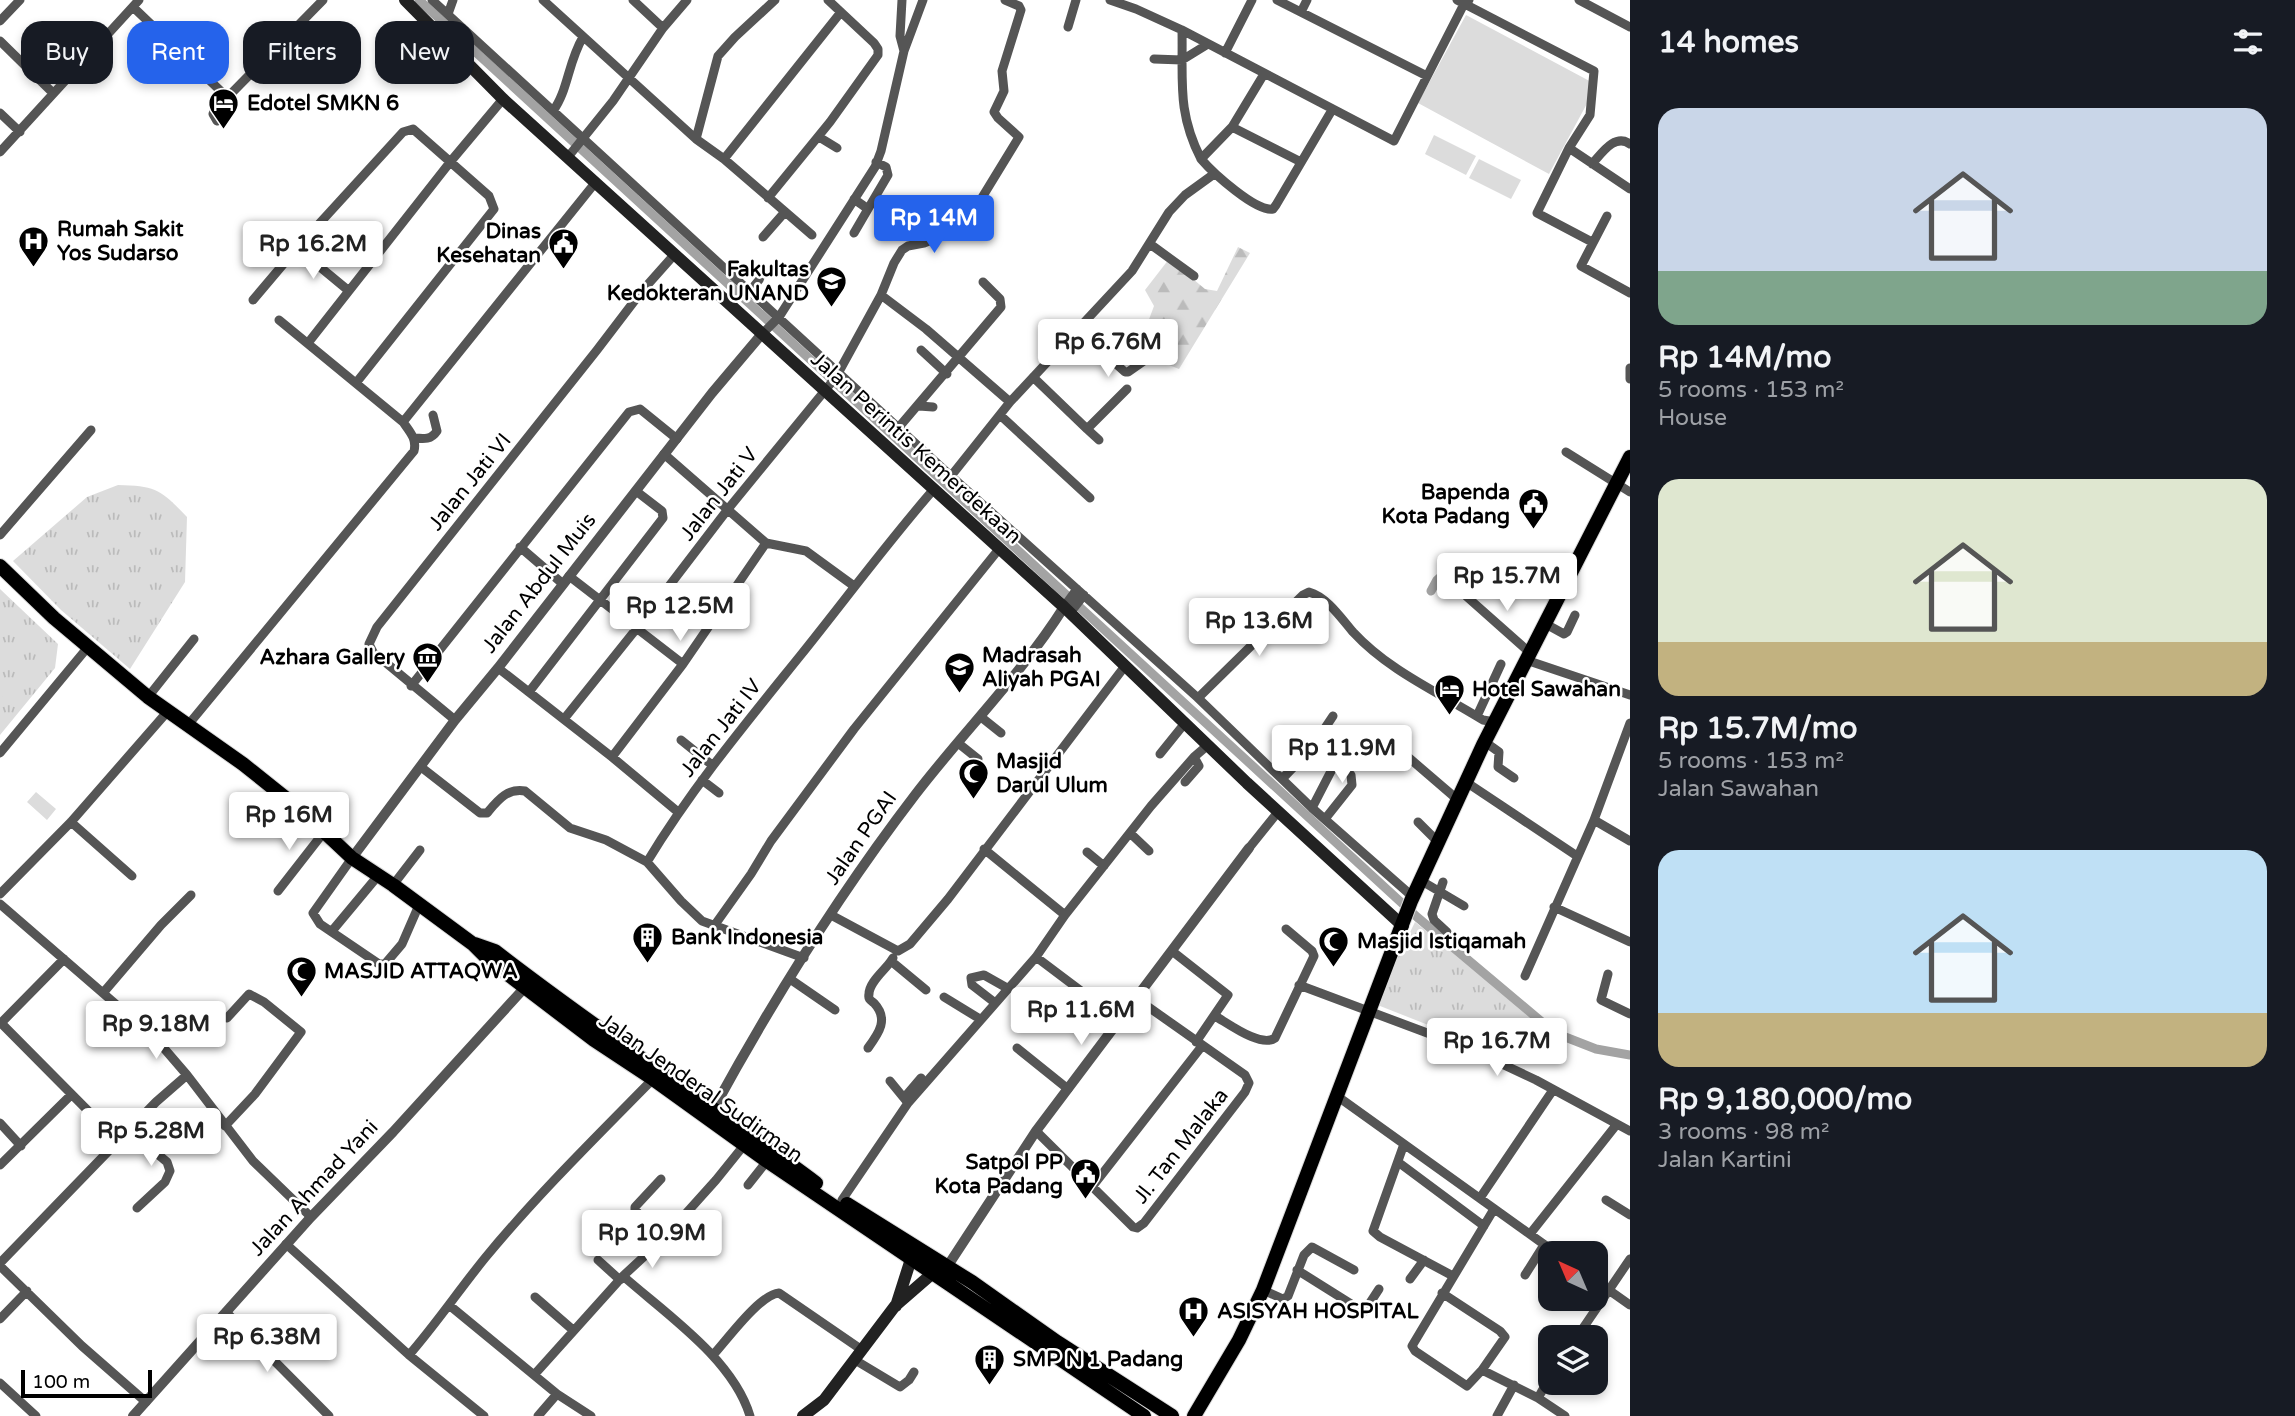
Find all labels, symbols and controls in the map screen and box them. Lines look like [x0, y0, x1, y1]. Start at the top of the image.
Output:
chip: Buy [21, 21, 113, 84]
chip: Rent [127, 21, 229, 84]
chip: Filters [243, 21, 361, 84]
chip: New [375, 21, 474, 84]
icon: filters [2229, 23, 2267, 61]
text: 14 homes [1658, 24, 1799, 61]
hotel icon: Edotel SMKN 6 [207, 86, 241, 130]
place label: Edotel SMKN 6 [247, 91, 399, 116]
icon: home [1900, 153, 2026, 279]
pin: Rp 14M [877, 196, 991, 255]
text: Rp 14M [890, 204, 978, 232]
place label: Rumah Sakit Yos Sudarso [57, 217, 184, 266]
place label: Dinas Kesehatan [436, 219, 541, 268]
pin: Rp 16.2M [241, 222, 385, 281]
hospital icon: Rumah Sakit Yos Sudarso [17, 224, 51, 268]
public building icon: Dinas Kesehatan [547, 226, 581, 270]
text: Rp 16.2M [259, 230, 367, 258]
place label: Fakultas Kedokteran UNAND [607, 257, 809, 306]
school or university icon: Fakultas Kedokteran UNAND [815, 264, 849, 308]
pin: Rp 6.76M [1036, 320, 1180, 379]
text: Rp 6.76M [1054, 328, 1162, 356]
text: Rp 14M/mo [1658, 339, 1831, 376]
street label: Jalan Perintis Kemerdekaan [806, 347, 1026, 549]
text: 5 rooms · 153 m² [1658, 376, 1844, 404]
text: House [1658, 404, 1727, 432]
street label: Jalan Jati VI [423, 428, 517, 536]
street label: Jalan Jati V [675, 442, 763, 546]
place label: Bapenda Kota Padang [1382, 480, 1510, 529]
public building icon: Bapenda Kota Padang [1516, 487, 1550, 531]
street label: Jalan Abdul Muis [477, 508, 601, 658]
icon: home [1900, 524, 2026, 650]
pin: Rp 15.7M [1435, 554, 1579, 613]
text: Rp 15.7M [1453, 562, 1561, 590]
pin: Rp 12.5M [608, 584, 752, 643]
text: Rp 12.5M [626, 592, 734, 620]
pin: Rp 13.6M [1187, 598, 1331, 658]
text: Rp 13.6M [1205, 607, 1313, 635]
museum icon: Azhara Gallery [411, 640, 445, 684]
place label: Madrasah Aliyah PGAI [982, 643, 1101, 692]
place label: Azhara Gallery [260, 645, 406, 670]
school or university icon: Madrasah Aliyah PGAI [942, 650, 976, 694]
hotel icon: Hotel Sawahan [1432, 672, 1466, 716]
street label: Jalan Jati IV [675, 674, 767, 782]
place label: Hotel Sawahan [1472, 677, 1621, 702]
text: Rp 15.7M/mo [1658, 710, 1857, 747]
pin: Rp 11.9M [1270, 726, 1414, 785]
text: Rp 11.9M [1288, 734, 1396, 762]
text: 5 rooms · 153 m² [1658, 747, 1844, 775]
place label: Masjid Darul Ulum [996, 749, 1108, 798]
mosque icon: Masjid Darul Ulum [956, 756, 990, 800]
text: Jalan Sawahan [1658, 775, 1819, 803]
street label: Jalan PGAI [820, 786, 902, 890]
pin: Rp 16M [232, 792, 346, 852]
text: Rp 16M [245, 801, 333, 829]
icon: home [1900, 895, 2026, 1021]
building icon: Bank Indonesia [631, 920, 665, 964]
mosque icon: Masjid Istiqamah [1317, 924, 1351, 968]
place label: Bank Indonesia [671, 925, 823, 950]
place label: Masjid Istiqamah [1357, 929, 1526, 954]
mosque icon: MASJID ATTAQWA [284, 954, 318, 998]
place label: MASJID ATTAQWA [324, 959, 518, 984]
pin: Rp 11.6M [1009, 988, 1153, 1047]
text: Rp 11.6M [1027, 996, 1135, 1024]
pin: Rp 9.18M [84, 1002, 228, 1061]
street label: Jalan Jenderal Sudirman [594, 1008, 808, 1168]
text: Rp 9.18M [102, 1010, 210, 1038]
pin: Rp 16.7M [1425, 1018, 1569, 1078]
text: Rp 16.7M [1443, 1027, 1551, 1055]
text: Rp 9,180,000/mo [1658, 1081, 1912, 1118]
street label: Jl. Tan Malaka [1128, 1083, 1234, 1209]
pin: Rp 5.28M [79, 1108, 223, 1168]
street label: Jalan Ahmad Yani [245, 1115, 383, 1261]
text: Rp 5.28M [97, 1117, 205, 1145]
text: 3 rooms · 98 m² [1658, 1118, 1829, 1146]
text: Jalan Kartini [1658, 1146, 1792, 1174]
place label: Satpol PP Kota Padang [935, 1150, 1063, 1199]
public building icon: Satpol PP Kota Padang [1069, 1157, 1103, 1201]
pin: Rp 10.9M [580, 1210, 724, 1270]
text: Rp 10.9M [598, 1219, 706, 1247]
north arrow [1538, 1241, 1608, 1311]
map controls [1538, 1241, 1608, 1395]
hospital icon: ASISYAH HOSPITAL [1177, 1294, 1211, 1338]
place label: ASISYAH HOSPITAL [1217, 1299, 1420, 1324]
pin: Rp 6.38M [195, 1314, 339, 1374]
text: Rp 6.38M [213, 1323, 321, 1351]
button: layers [1538, 1325, 1608, 1395]
building icon: SMP N 1 Padang [973, 1342, 1007, 1386]
place label: SMP N 1 Padang [1013, 1347, 1183, 1372]
scale bar [21, 1367, 152, 1399]
text: 100 m [32, 1371, 90, 1393]

